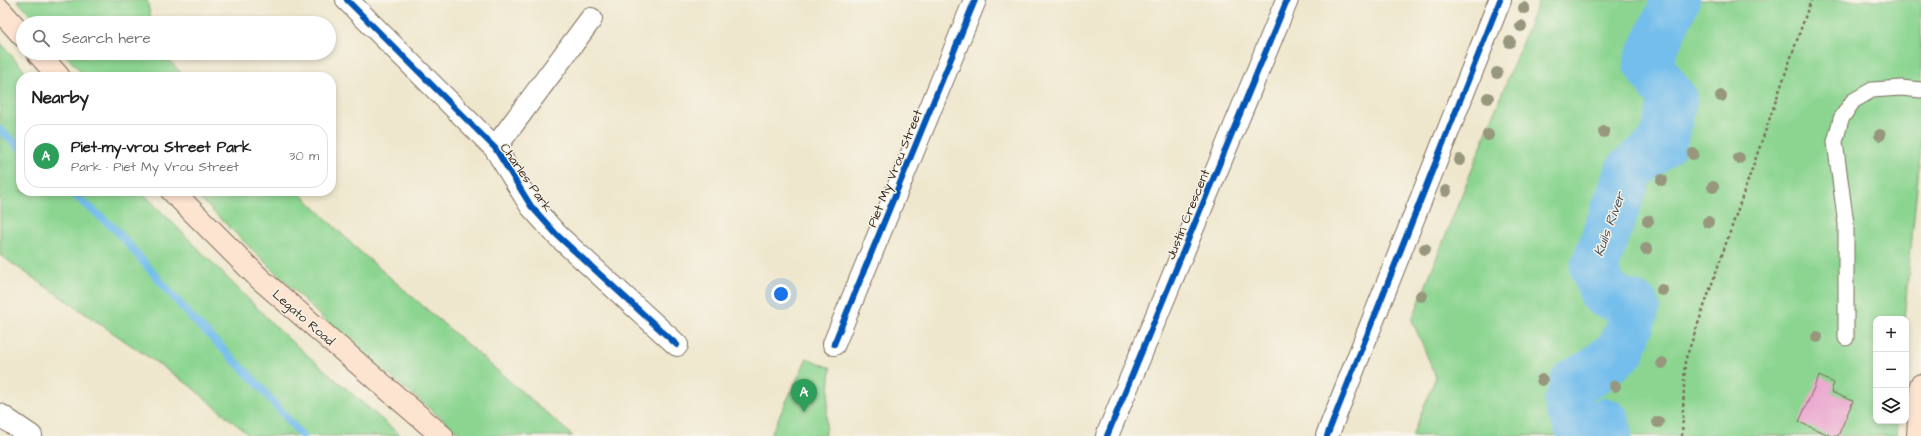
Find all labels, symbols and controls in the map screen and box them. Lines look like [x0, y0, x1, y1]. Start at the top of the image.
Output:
search box [16, 16, 336, 60]
icon: search [30, 27, 52, 49]
text: Search here [62, 28, 151, 49]
text: Nearby [32, 86, 89, 110]
street label: Piet My Vrou Street [863, 106, 928, 230]
text: Piet-my-vrou Street Park [71, 137, 251, 158]
street label: Charles Park [496, 140, 557, 216]
text: A [42, 147, 50, 165]
text: 30 m [289, 147, 319, 165]
text: Park · Piet My Vrou Street [71, 158, 239, 176]
street label: Justin Crescent [1162, 166, 1215, 262]
water label: Kuils River [1589, 188, 1631, 259]
your location [771, 284, 791, 304]
street label: Legato Road [268, 286, 339, 351]
map controls [1873, 316, 1909, 424]
button: + [1873, 316, 1909, 352]
button: − [1873, 352, 1909, 388]
pin: A [791, 379, 817, 412]
button: layers [1873, 388, 1909, 424]

